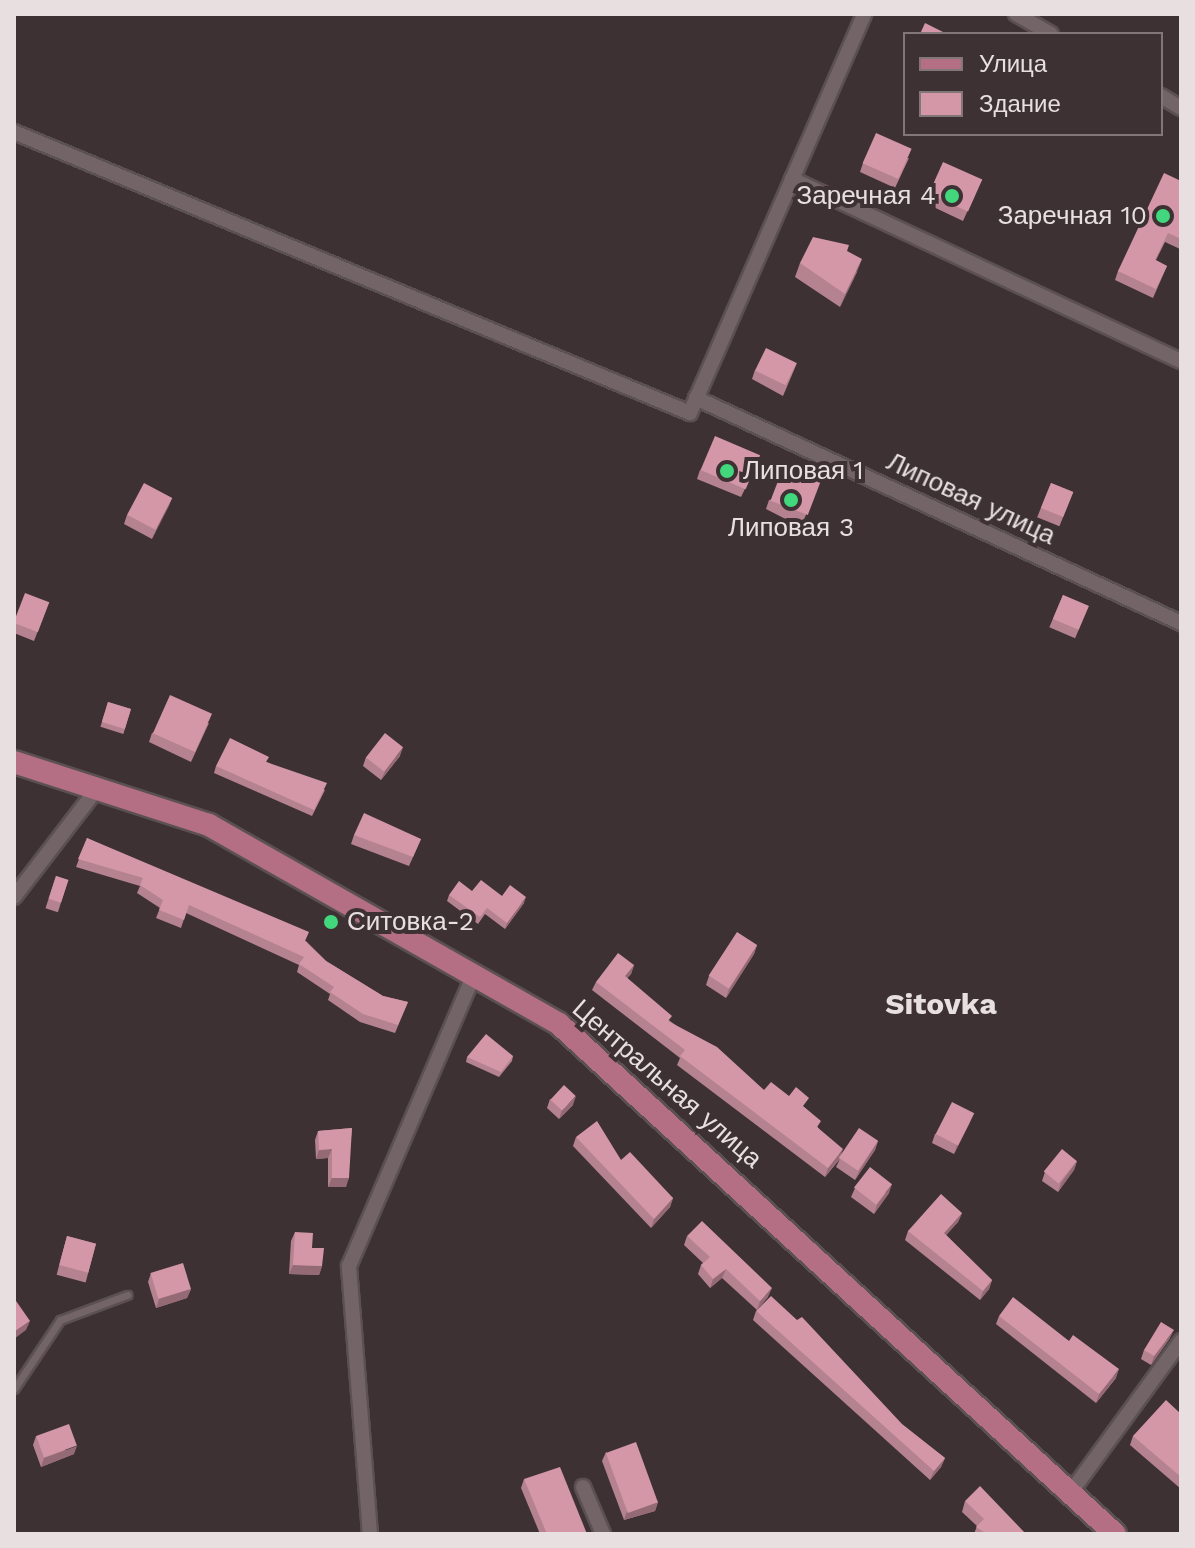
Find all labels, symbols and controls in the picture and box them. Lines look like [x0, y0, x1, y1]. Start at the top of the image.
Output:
legend [903, 32, 1163, 136]
text: Улица [979, 50, 1047, 78]
text: Здание [979, 90, 1061, 118]
place label: Заречная 4 [797, 180, 936, 212]
marker: Заречная 4 [943, 187, 961, 205]
place label: Заречная 10 [997, 200, 1147, 232]
marker: Заречная 10 [1154, 207, 1172, 225]
street label: Липовая улица [882, 446, 1060, 552]
place label: Липовая 1 [743, 455, 864, 487]
marker: Липовая 1 [718, 462, 736, 480]
marker: Липовая 3 [782, 491, 800, 509]
place label: Липовая 3 [728, 512, 854, 544]
place label: Ситовка-2 [347, 906, 474, 938]
marker: Ситовка-2 [322, 913, 340, 931]
district label: Sitovka [885, 986, 997, 1022]
street label: Центральная улица [566, 993, 768, 1175]

